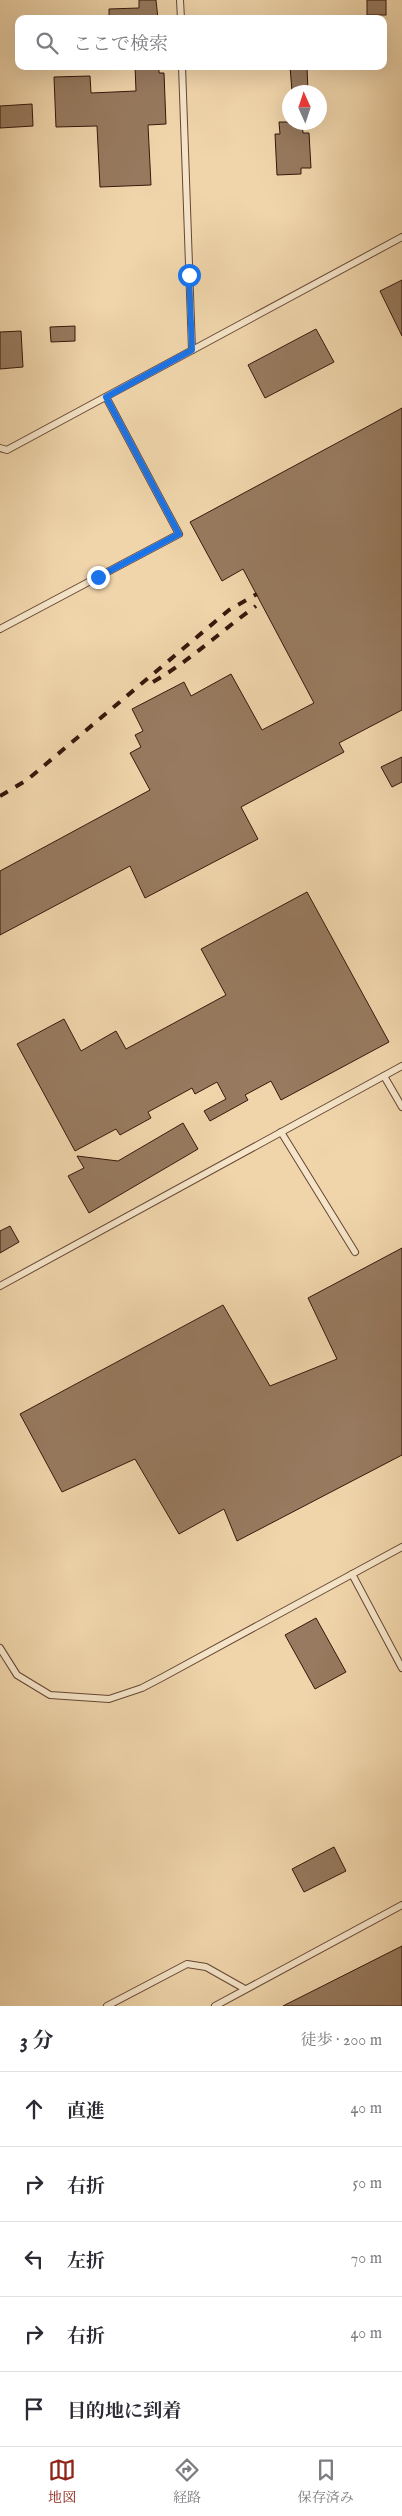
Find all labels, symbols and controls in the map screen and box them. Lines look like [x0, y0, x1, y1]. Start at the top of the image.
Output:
search box [15, 15, 387, 70]
icon: search [33, 29, 61, 57]
text: ここで検索 [73, 33, 168, 57]
north arrow [282, 85, 327, 130]
route start [178, 264, 201, 287]
route end [87, 566, 110, 589]
text: 3 分 [20, 2028, 53, 2055]
text: 徒歩 · 200 m [300, 2031, 382, 2051]
icon: ahead [20, 2095, 48, 2123]
text: 40 m [350, 2099, 382, 2119]
text: 直進 [67, 2100, 105, 2124]
icon: right [20, 2170, 48, 2198]
text: 50 m [353, 2174, 382, 2194]
text: 右折 [67, 2175, 105, 2199]
icon: left [20, 2245, 48, 2273]
text: 70 m [351, 2249, 382, 2269]
text: 左折 [67, 2250, 105, 2274]
icon: right [20, 2320, 48, 2348]
text: 40 m [350, 2324, 382, 2344]
text: 右折 [67, 2325, 105, 2349]
icon: arrive [20, 2395, 48, 2423]
text: 目的地に到着 [67, 2400, 181, 2424]
tab: 地図 [48, 2456, 76, 2507]
tab: 経路 [173, 2456, 201, 2507]
tab: 保存済み [298, 2456, 354, 2507]

